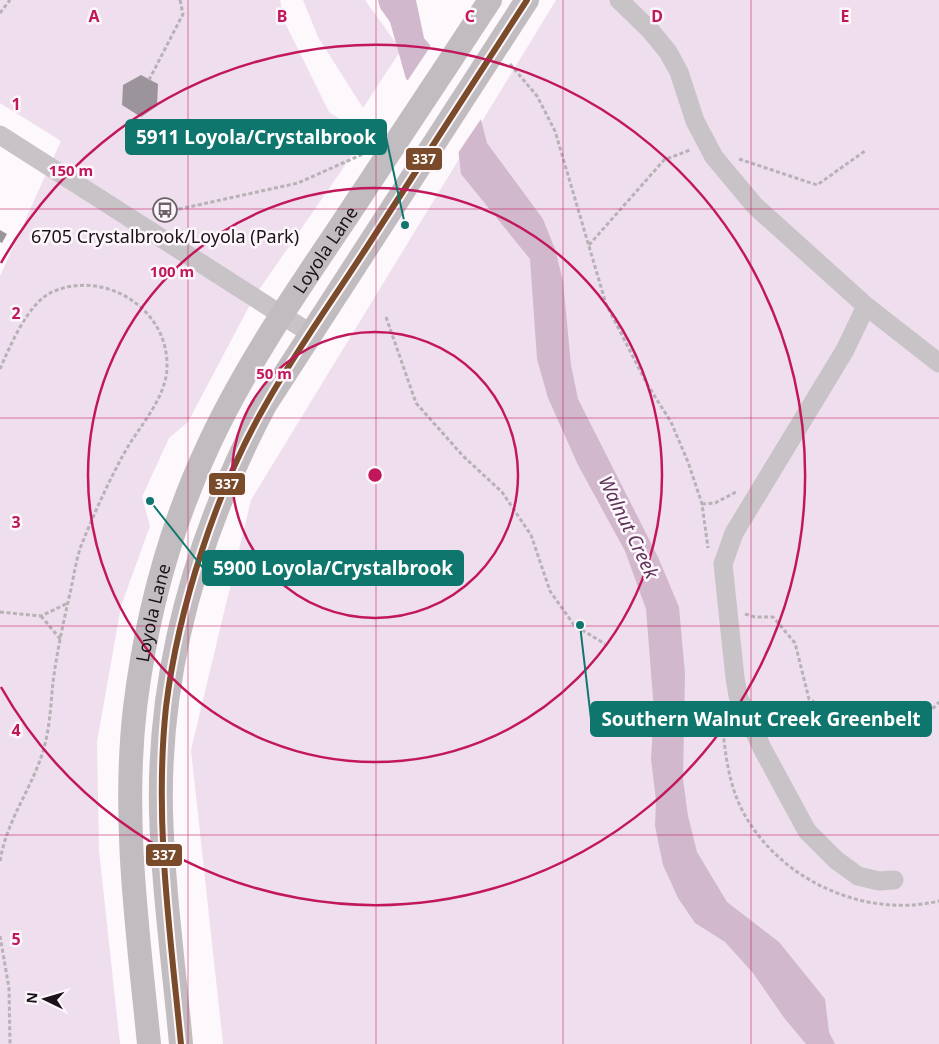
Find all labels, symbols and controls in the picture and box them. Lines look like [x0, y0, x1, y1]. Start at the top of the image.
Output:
text: A [88, 5, 100, 27]
text: B [277, 5, 287, 27]
text: C [465, 5, 475, 27]
text: D [651, 5, 663, 27]
text: E [841, 5, 850, 27]
text: 1 [11, 93, 21, 115]
callout: 5911 Loyola/Crystalbrook [126, 120, 386, 154]
text: 5911 Loyola/Crystalbrook [136, 124, 376, 150]
line badge: 337 [405, 147, 443, 171]
text: 337 [412, 149, 436, 168]
text: 150 m [49, 160, 93, 180]
bus stop icon: 6705 Crystalbrook/Loyola (Park) [152, 197, 178, 223]
street label: Loyola Lane [287, 201, 363, 298]
place label: 6705 Crystalbrook/Loyola (Park) [31, 224, 299, 248]
text: 100 m [150, 261, 194, 281]
text: 2 [11, 302, 21, 324]
text: 50 m [256, 363, 292, 383]
centre of rings [366, 466, 384, 484]
water label: Walnut Creek [593, 471, 665, 583]
line badge: 337 [208, 472, 246, 496]
text: 337 [215, 474, 239, 493]
text: 3 [11, 511, 21, 533]
callout: 5900 Loyola/Crystalbrook [203, 551, 463, 585]
text: 5900 Loyola/Crystalbrook [213, 555, 453, 581]
street label: Loyola Lane [130, 561, 176, 664]
callout: Southern Walnut Creek Greenbelt [591, 702, 931, 736]
text: Southern Walnut Creek Greenbelt [601, 706, 921, 732]
text: 4 [11, 719, 21, 741]
line badge: 337 [145, 843, 183, 867]
text: 337 [152, 845, 176, 864]
text: 5 [11, 928, 21, 950]
north arrow [20, 974, 70, 1024]
text: N [22, 991, 42, 1004]

